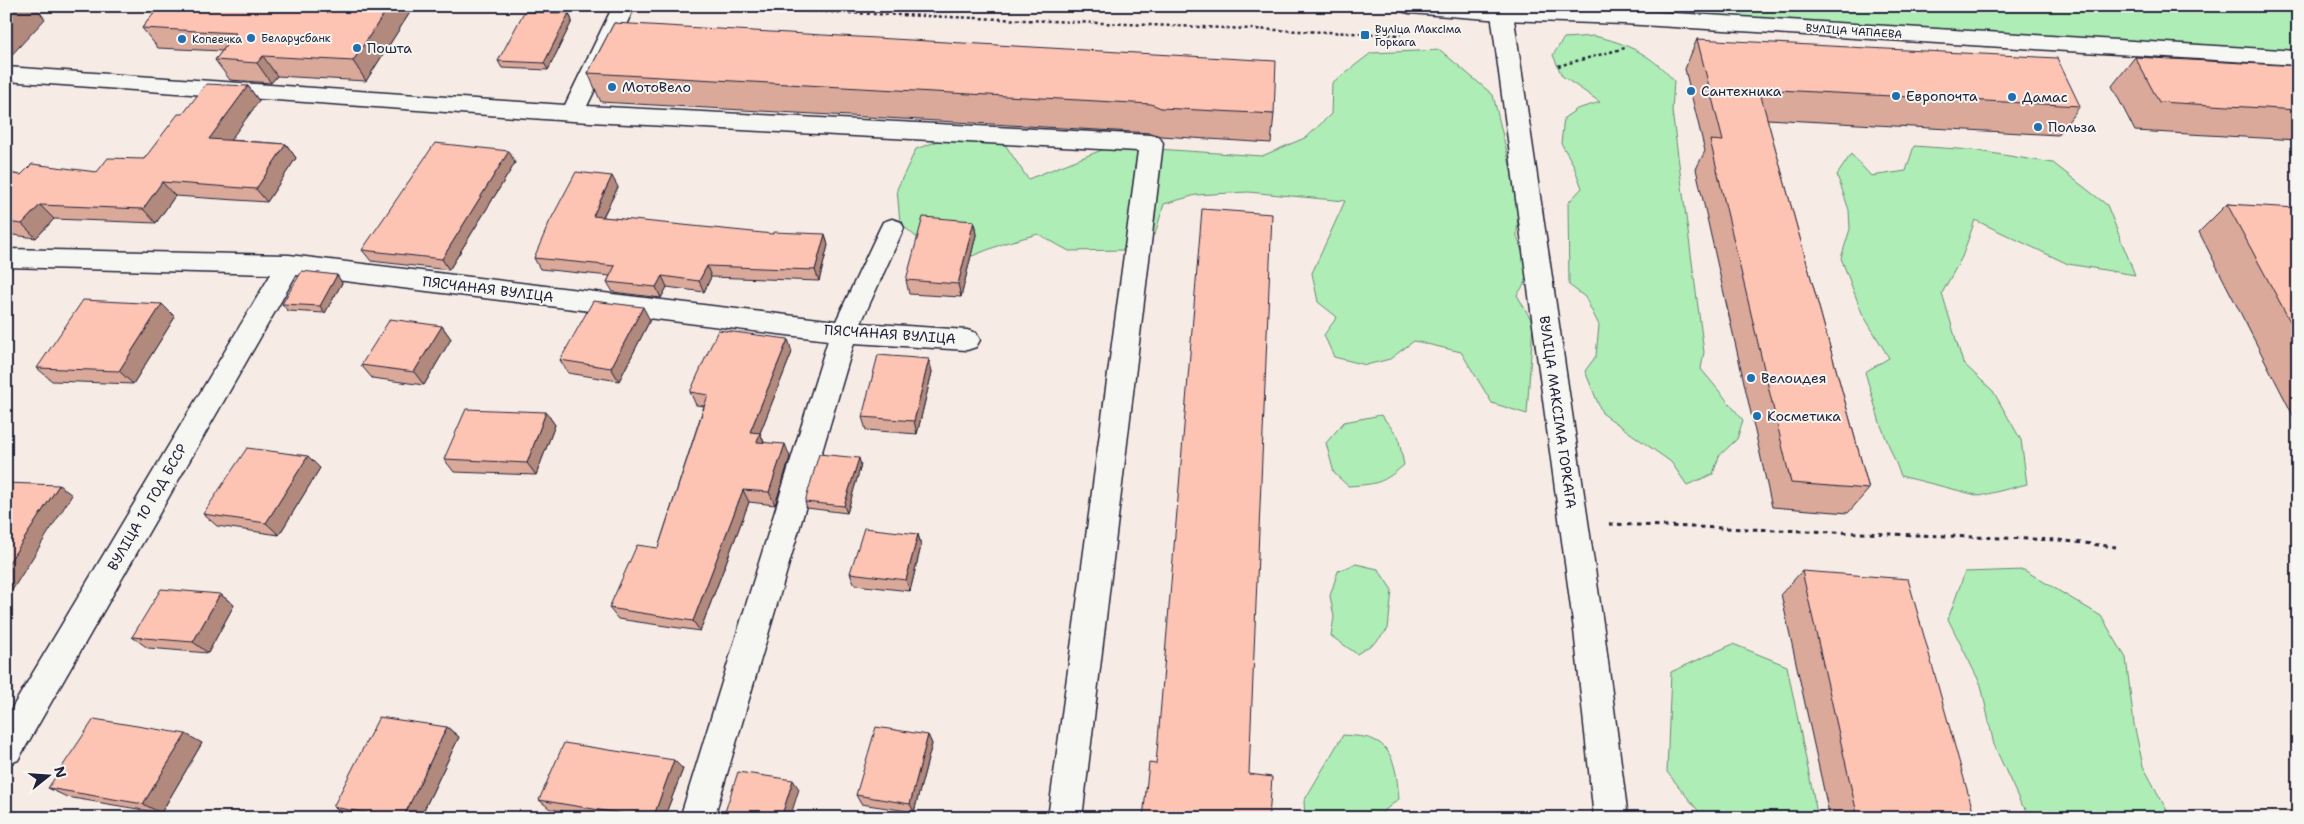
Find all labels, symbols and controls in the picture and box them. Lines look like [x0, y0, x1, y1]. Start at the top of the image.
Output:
street label: ВУЛІЦА ЧАПАЕВА [1805, 21, 1903, 42]
place label: Вуліца Максіма Горкага [1375, 22, 1461, 50]
marker: Вуліца Максіма Горкага [1359, 29, 1371, 41]
place label: Беларусбанк [261, 31, 331, 46]
place label: Копеечка [192, 32, 242, 47]
marker: Беларусбанк [245, 32, 257, 44]
marker: Копеечка [176, 33, 188, 45]
place label: Пошта [367, 39, 412, 57]
marker: Пошта [351, 42, 363, 54]
place label: МотоВело [622, 78, 691, 96]
marker: МотоВело [606, 81, 618, 93]
place label: Сантехника [1701, 82, 1782, 100]
marker: Сантехника [1685, 85, 1697, 97]
place label: Европочта [1906, 87, 1978, 105]
place label: Дамас [2022, 88, 2068, 106]
marker: Европочта [1890, 90, 1902, 102]
marker: Дамас [2006, 91, 2018, 103]
place label: Польза [2048, 118, 2096, 136]
marker: Польза [2032, 121, 2044, 133]
street label: ПЯСЧАНАЯ ВУЛІЦА [421, 272, 555, 306]
street label: ВУЛІЦА МАКСІМА ГОРКАГА [1536, 314, 1580, 510]
street label: ПЯСЧАНАЯ ВУЛІЦА [824, 320, 956, 348]
place label: Велоидея [1761, 369, 1826, 387]
marker: Велоидея [1745, 372, 1757, 384]
place label: Косметика [1767, 407, 1841, 425]
marker: Косметика [1751, 410, 1763, 422]
street label: ВУЛІЦА 10 ГОД БССР [103, 440, 191, 574]
north arrow [22, 752, 72, 802]
text: N [50, 764, 71, 780]

